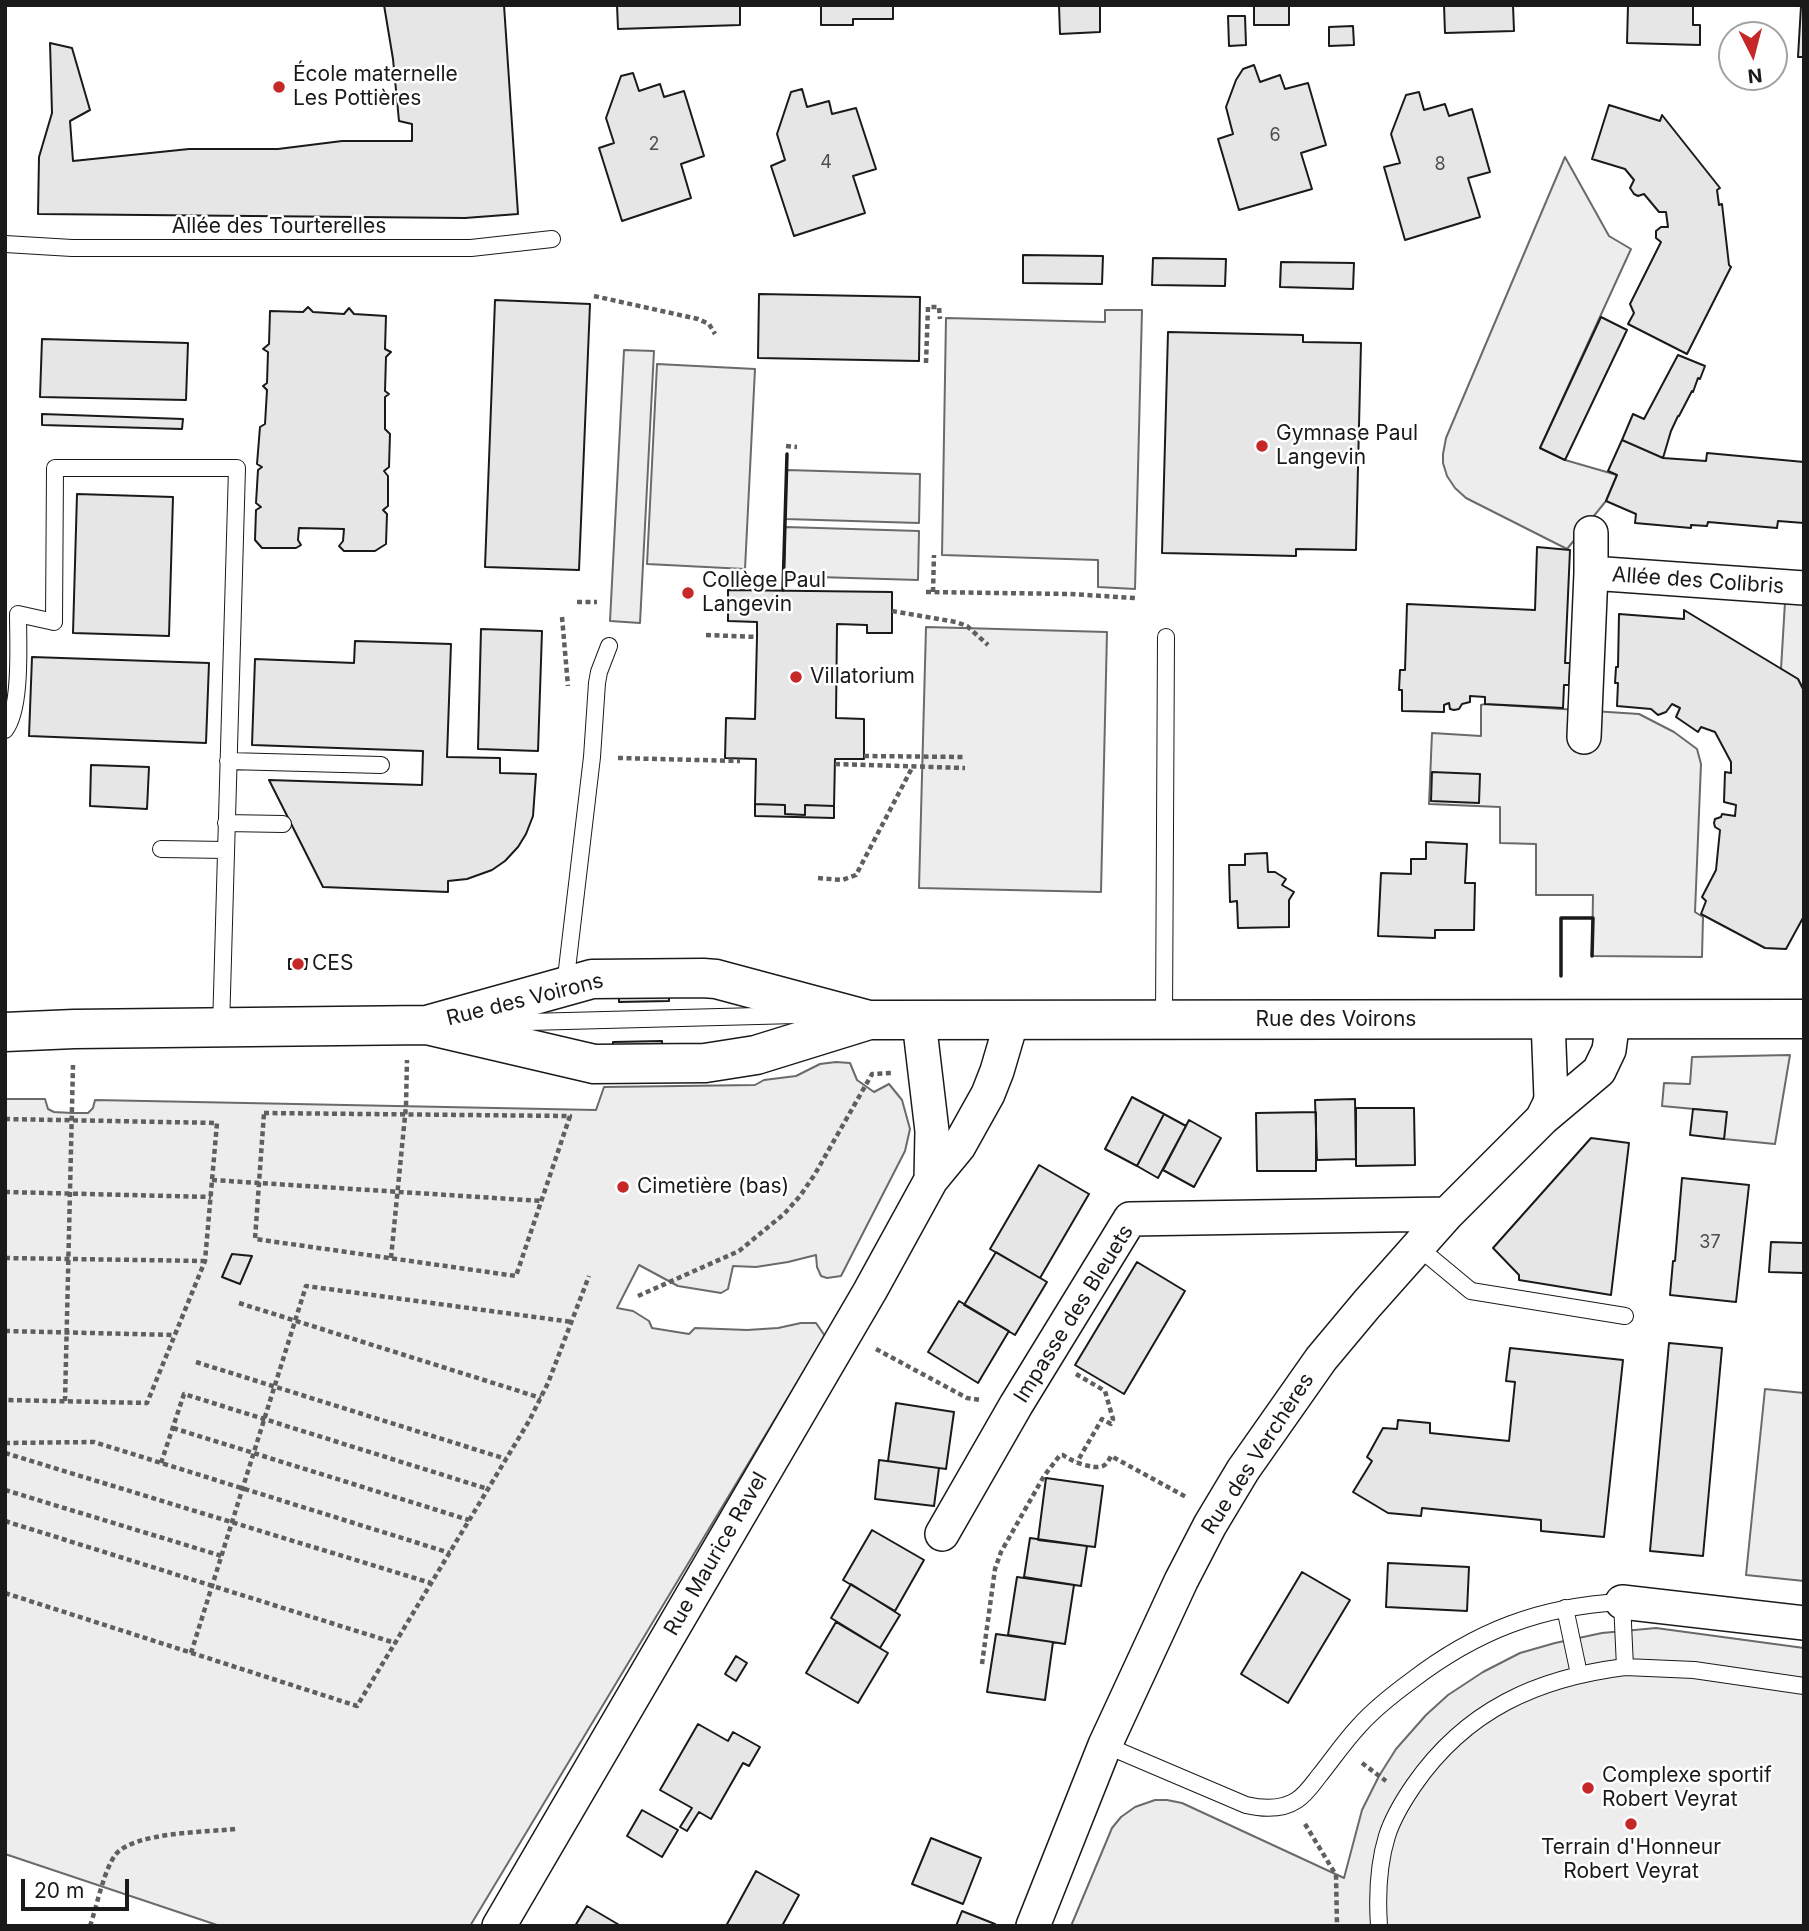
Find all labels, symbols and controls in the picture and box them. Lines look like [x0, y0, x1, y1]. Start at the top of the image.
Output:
north arrow [1718, 21, 1788, 91]
place label: École maternelle Les Pottières [293, 62, 458, 112]
text: N [1747, 63, 1763, 88]
marker: École maternelle Les Pottières [271, 79, 287, 95]
house number: 6 [1269, 125, 1281, 147]
house number: 2 [649, 134, 659, 156]
house number: 4 [820, 152, 832, 174]
house number: 8 [1434, 154, 1446, 176]
street label: Allée des Tourterelles [172, 214, 386, 240]
place label: Gymnase Paul Langevin [1276, 421, 1418, 471]
marker: Gymnase Paul Langevin [1254, 438, 1270, 454]
street label: Allée des Colibris [1611, 562, 1785, 600]
place label: Collège Paul Langevin [702, 568, 826, 618]
marker: Collège Paul Langevin [680, 585, 696, 601]
place label: Villatorium [810, 664, 915, 690]
marker: Villatorium [788, 669, 804, 685]
place label: CES [312, 951, 353, 977]
marker: CES [290, 956, 306, 972]
street label: Rue des Voirons [444, 968, 606, 1032]
street label: Rue des Voirons [1256, 1007, 1416, 1033]
place label: Cimetière (bas) [637, 1174, 789, 1200]
marker: Cimetière (bas) [615, 1179, 631, 1195]
street label: Impasse des Bleuets [1009, 1220, 1139, 1408]
house number: 37 [1699, 1232, 1721, 1254]
street label: Rue des Verchères [1197, 1369, 1319, 1539]
street label: Rue Maurice Ravel [659, 1468, 773, 1640]
place label: Complexe sportif Robert Veyrat [1602, 1763, 1772, 1813]
marker: Complexe sportif Robert Veyrat [1580, 1780, 1596, 1796]
marker: Terrain d'Honneur Robert Veyrat [1623, 1816, 1639, 1832]
place label: Terrain d'Honneur Robert Veyrat [1541, 1835, 1721, 1885]
scale bar [24, 1864, 133, 1908]
text: 20 m [34, 1878, 84, 1903]

